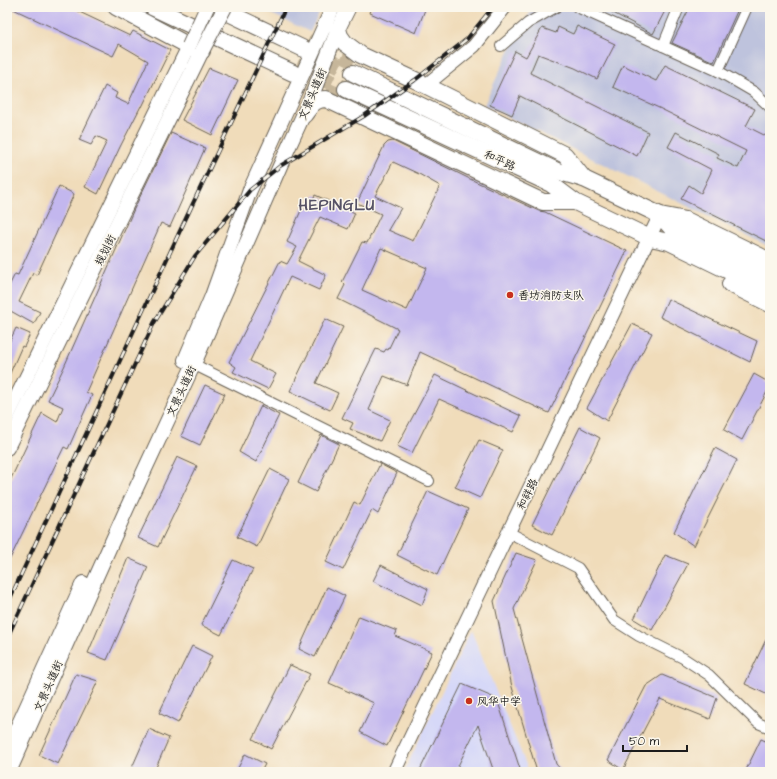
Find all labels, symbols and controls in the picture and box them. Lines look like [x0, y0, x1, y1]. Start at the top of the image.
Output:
street label: 文景头道街 [295, 65, 330, 122]
street label: 和平路 [482, 147, 518, 174]
district label: HEPINGLU [299, 195, 375, 216]
street label: 规划街 [91, 231, 120, 268]
place label: 香坊消防支队 [518, 288, 584, 303]
marker: 香坊消防支队 [505, 290, 515, 300]
street label: 文景头道街 [163, 362, 200, 419]
street label: 和祥路 [513, 476, 541, 512]
street label: 文景头道街 [30, 657, 67, 714]
place label: 风华中学 [477, 694, 521, 709]
marker: 风华中学 [464, 696, 474, 706]
scale bar [623, 727, 687, 753]
text: 50 m [629, 733, 660, 750]

